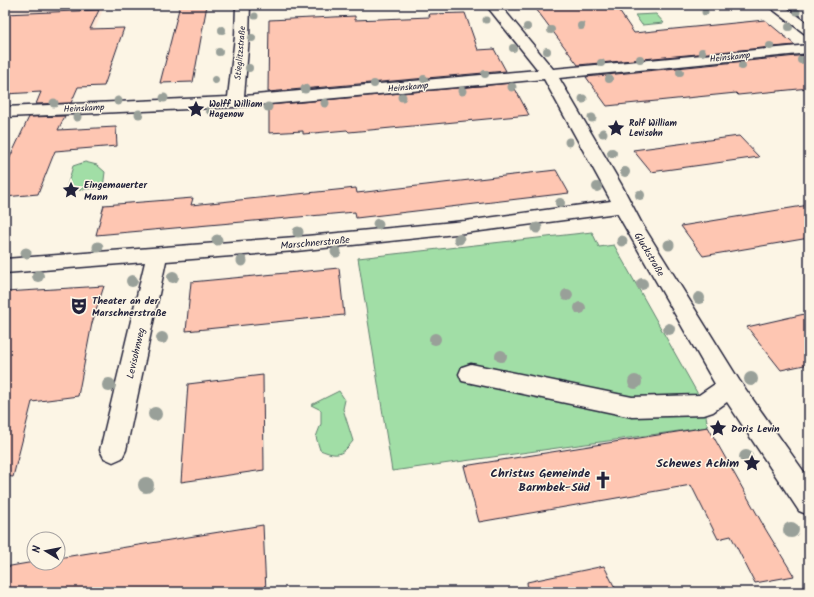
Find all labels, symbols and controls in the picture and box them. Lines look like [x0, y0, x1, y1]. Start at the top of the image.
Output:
street label: Stieglitzstraße [231, 25, 250, 81]
street label: Heinskamp [709, 48, 752, 67]
street label: Heinskamp [387, 78, 430, 97]
place label: Wolff William Hagenow [209, 97, 263, 122]
place icon: Wolff William Hagenow [186, 99, 206, 119]
street label: Heinskamp [63, 100, 105, 117]
place label: Rolf William Levisohn [629, 116, 677, 141]
place icon: Rolf William Levisohn [606, 118, 626, 138]
place label: Eingemauerter Mann [84, 177, 147, 205]
place icon: Eingemauerter Mann [61, 180, 81, 200]
street label: Gluckstraße [630, 229, 669, 280]
street label: Marschnerstraße [280, 232, 351, 254]
place label: Theater an der Marschnerstraße [92, 293, 166, 321]
theatre icon: Theater an der Marschnerstraße [69, 296, 89, 316]
street label: Levisohnweg [122, 326, 150, 380]
place icon: Doris Levin [708, 418, 728, 438]
place label: Doris Levin [731, 421, 780, 437]
place icon: Schewes Achim [742, 453, 762, 473]
place label: Schewes Achim [656, 454, 739, 473]
place label: Christus Gemeinde Barmbek-Süd [491, 464, 591, 497]
church icon: Christus Gemeinde Barmbek-Süd [593, 470, 613, 490]
north arrow [26, 531, 66, 571]
text: N [28, 544, 47, 554]

